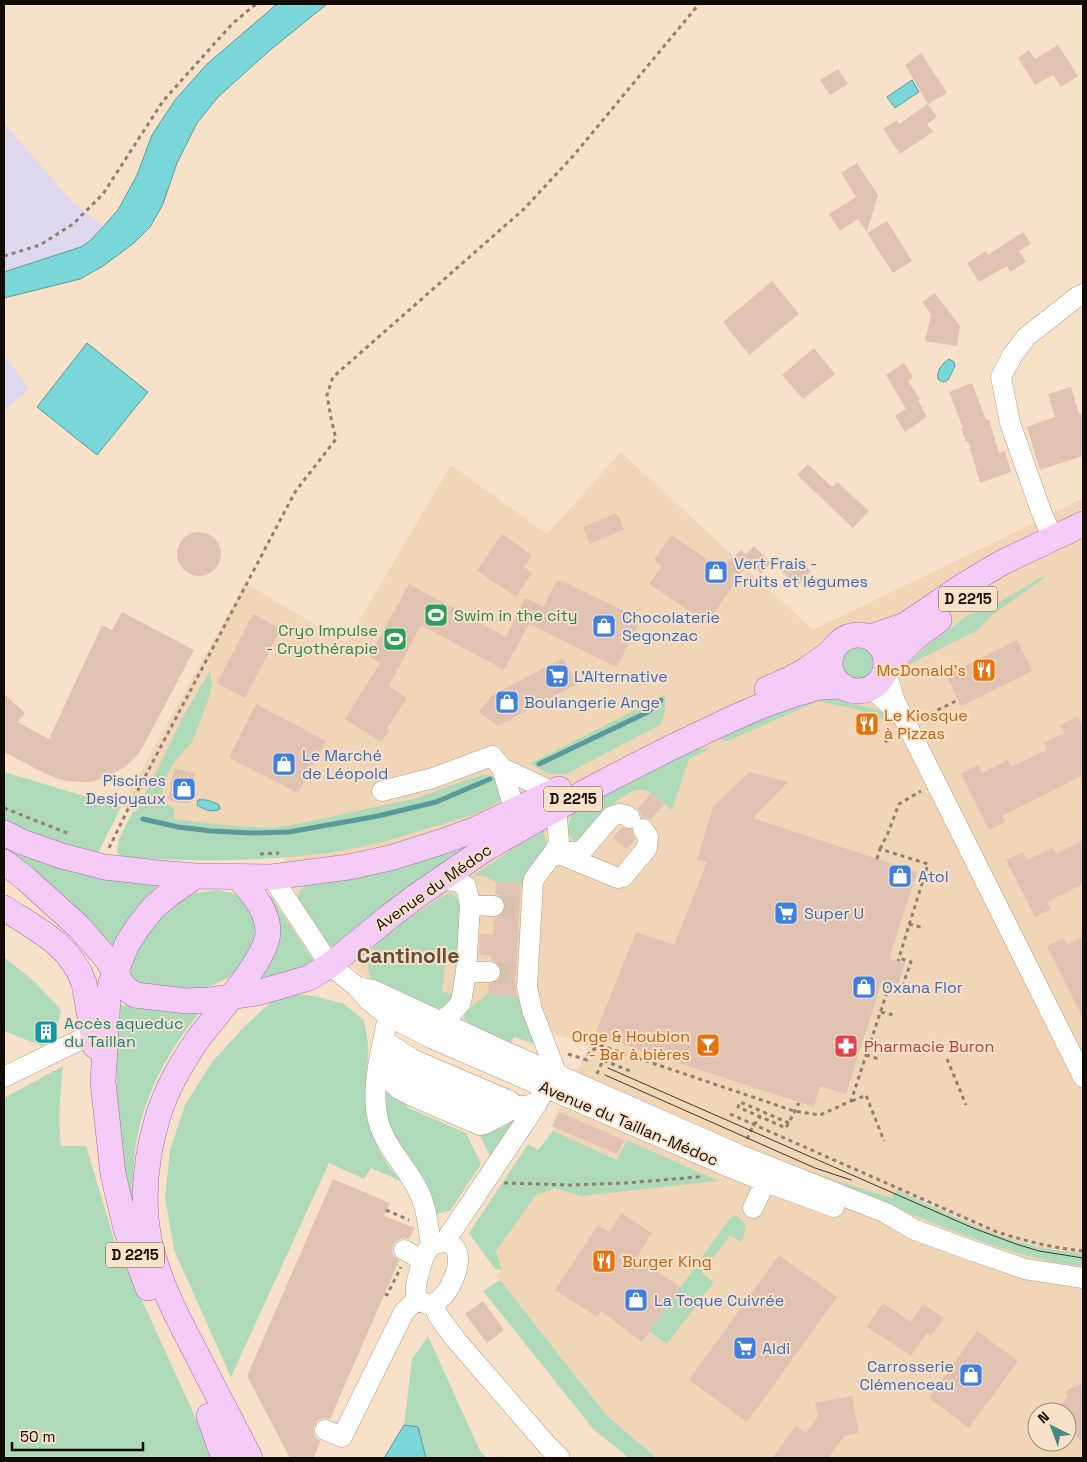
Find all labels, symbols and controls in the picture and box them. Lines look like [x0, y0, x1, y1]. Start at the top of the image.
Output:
place label: Vert Frais - Fruits et légumes [734, 553, 868, 592]
shop icon: Vert Frais - Fruits et légumes [703, 559, 729, 585]
road number: D 2215 [939, 586, 997, 612]
sports icon: Swim in the city [423, 602, 449, 628]
place label: Swim in the city [454, 605, 578, 626]
place label: Chocolaterie Segonzac [622, 607, 720, 646]
shop icon: Chocolaterie Segonzac [591, 613, 617, 639]
place label: Cryo Impulse - Cryothérapie [266, 620, 378, 659]
sports icon: Cryo Impulse - Cryothérapie [382, 626, 408, 652]
restaurant icon: McDonald's [971, 657, 997, 683]
place label: McDonald's [876, 660, 966, 681]
supermarket icon: L'Alternative [544, 663, 570, 689]
place label: L'Alternative [574, 666, 668, 687]
shop icon: Boulangerie Ange [494, 689, 520, 715]
place label: Boulangerie Ange [524, 692, 660, 713]
place label: Le Kiosque à Pizzas [884, 705, 968, 744]
restaurant icon: Le Kiosque à Pizzas [854, 711, 880, 737]
place label: Le Marché de Léopold [302, 745, 388, 784]
shop icon: Le Marché de Léopold [271, 751, 297, 777]
place label: Piscines Desjoyaux [86, 770, 166, 809]
shop icon: Piscines Desjoyaux [171, 776, 197, 802]
road number: D 2215 [544, 786, 602, 812]
street label: Avenue du Médoc [371, 839, 496, 936]
shop icon: Atol [887, 863, 913, 889]
place label: Atol [918, 866, 949, 887]
supermarket icon: Super U [773, 900, 799, 926]
place label: Super U [804, 903, 864, 924]
district label: Cantinolle [357, 942, 459, 969]
shop icon: Oxana Flor [851, 974, 877, 1000]
place label: Oxana Flor [882, 977, 963, 998]
place label: Accès aqueduc du Taillan [64, 1013, 183, 1052]
building icon: Accès aqueduc du Taillan [33, 1019, 59, 1045]
place label: Orge & Houblon - Bar à bières [572, 1026, 690, 1065]
bar icon: Orge & Houblon - Bar à bières [695, 1032, 721, 1058]
pharmacy icon: Pharmacie Buron [833, 1033, 859, 1059]
place label: Pharmacie Buron [864, 1036, 994, 1057]
street label: Avenue du Taillan-Médoc [536, 1076, 722, 1171]
road number: D 2215 [106, 1242, 164, 1268]
restaurant icon: Burger King [591, 1248, 617, 1274]
place label: Burger King [622, 1251, 712, 1272]
shop icon: La Toque Cuivrée [623, 1287, 649, 1313]
place label: La Toque Cuivrée [654, 1290, 784, 1311]
supermarket icon: Aldi [732, 1335, 758, 1361]
place label: Aldi [762, 1338, 790, 1359]
place label: Carrosserie Clémenceau [859, 1356, 954, 1395]
shop icon: Carrosserie Clémenceau [958, 1362, 984, 1388]
north arrow [1027, 1402, 1077, 1452]
text: N [1034, 1408, 1053, 1427]
scale bar [12, 1420, 144, 1452]
text: 50 m [20, 1427, 55, 1446]

